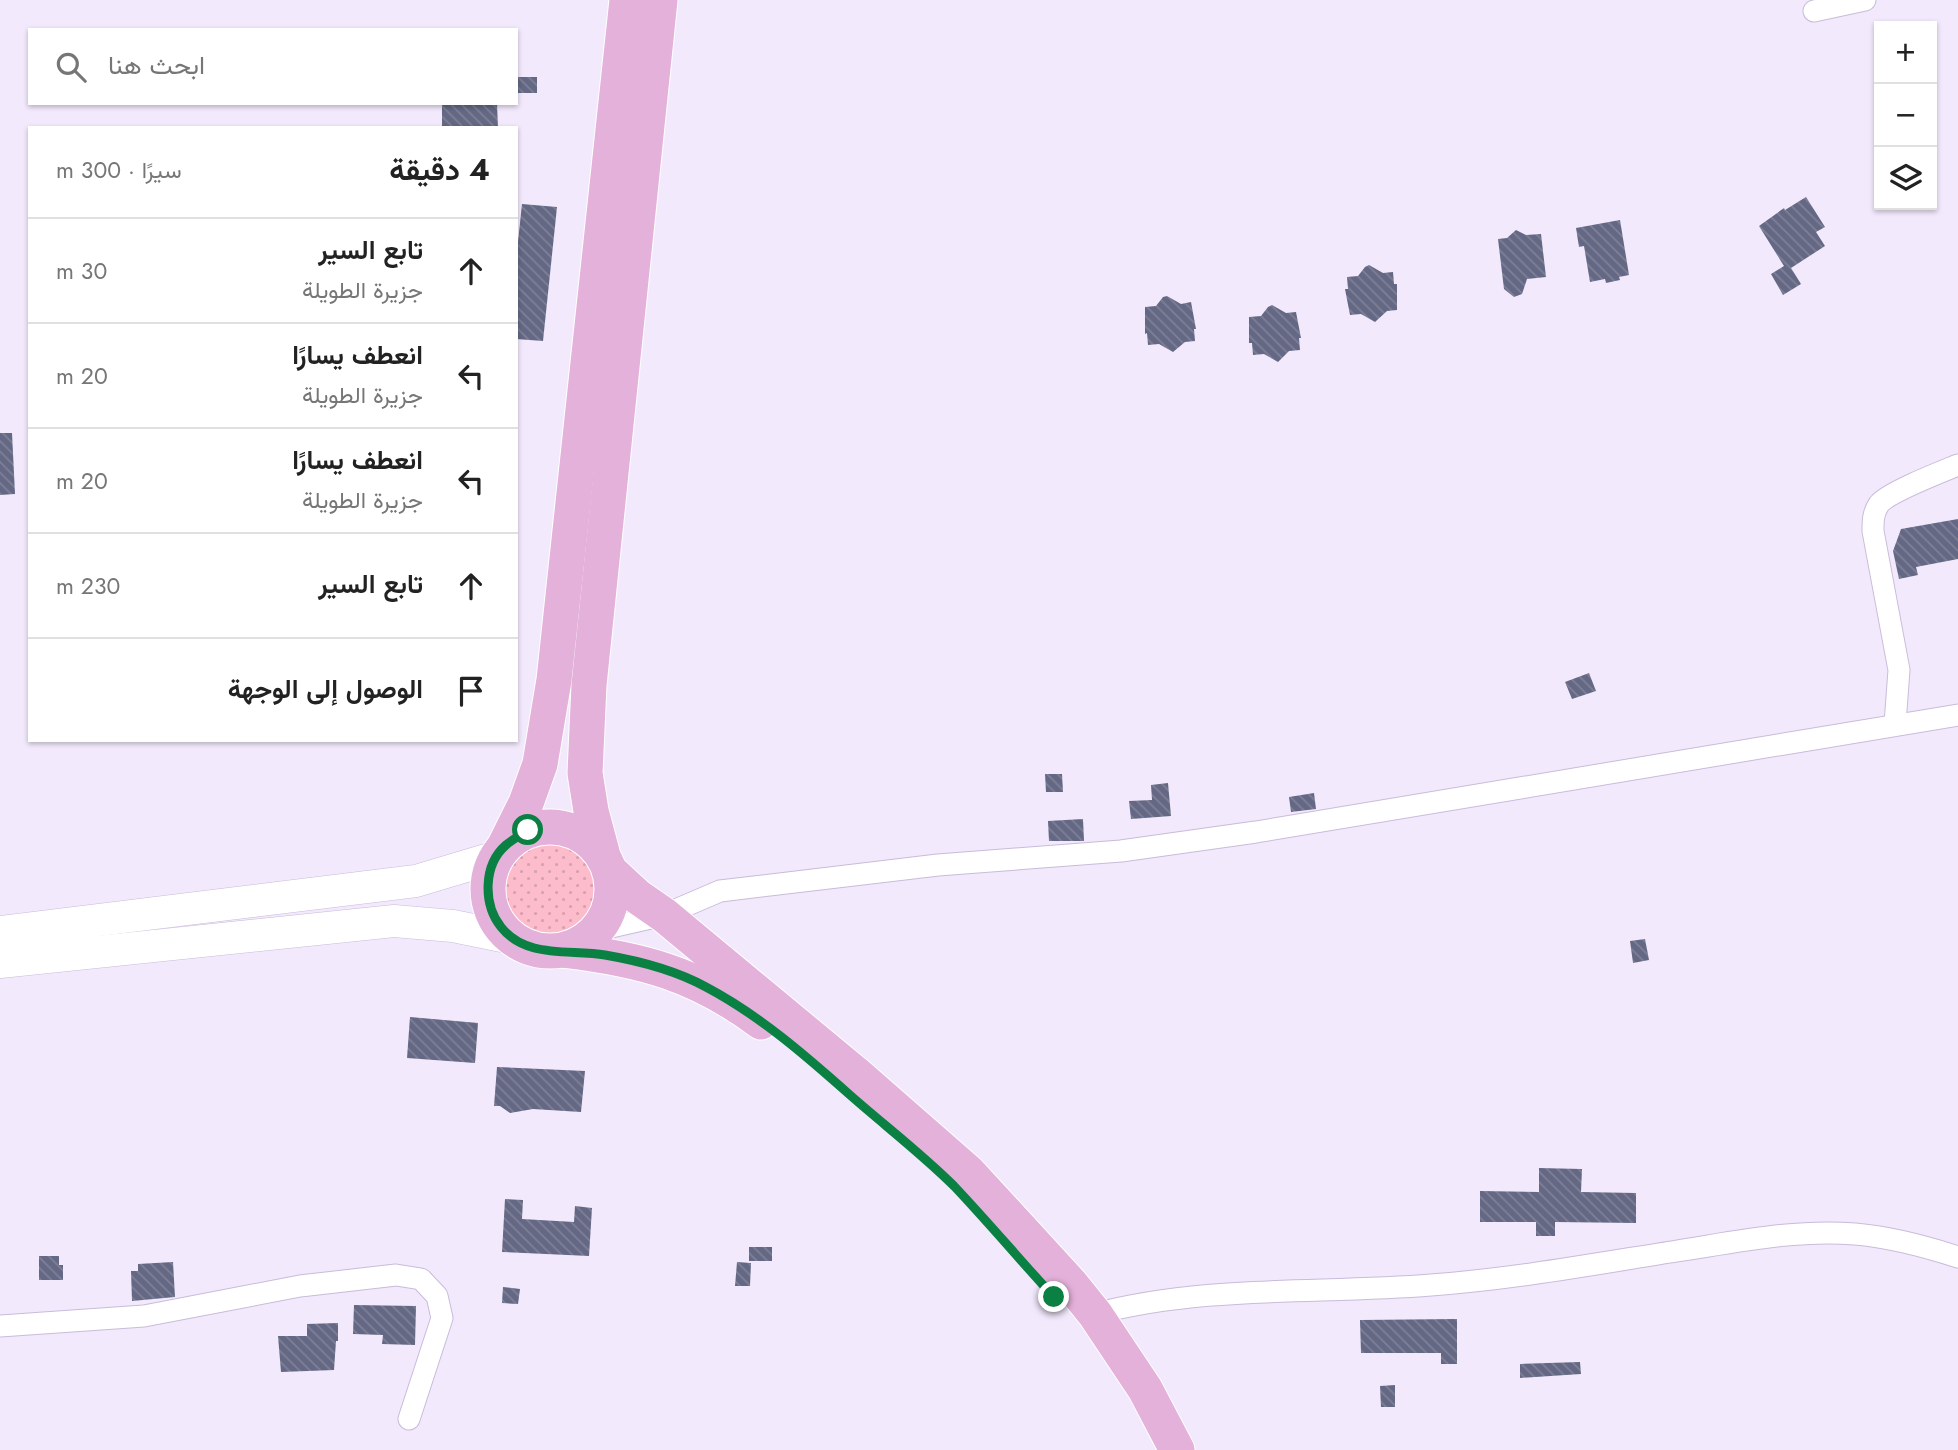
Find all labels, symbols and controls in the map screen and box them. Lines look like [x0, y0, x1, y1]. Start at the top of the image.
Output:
map controls [1874, 21, 1937, 210]
button: + [1874, 21, 1937, 84]
search box [28, 28, 518, 105]
text: ابحث هنا [108, 46, 205, 84]
icon: search [52, 48, 90, 86]
button: − [1874, 84, 1937, 147]
button: layers [1874, 147, 1937, 210]
text: 4 دقيقة [389, 148, 490, 191]
text: سيرًا · 300 m [56, 153, 182, 187]
text: تابع السير [318, 231, 423, 269]
icon: ahead [452, 252, 490, 290]
text: 30 m [56, 254, 107, 288]
text: جزيرة الطويلة [302, 273, 423, 307]
text: انعطف يسارًا [292, 336, 423, 374]
icon: left [452, 357, 490, 395]
text: 20 m [56, 359, 108, 393]
text: جزيرة الطويلة [302, 378, 423, 412]
text: انعطف يسارًا [292, 441, 423, 479]
icon: left [452, 462, 490, 500]
text: 20 m [56, 464, 108, 498]
text: جزيرة الطويلة [302, 483, 423, 517]
text: تابع السير [318, 565, 423, 603]
icon: ahead [452, 567, 490, 605]
text: 230 m [56, 569, 120, 603]
text: الوصول إلى الوجهة [228, 670, 423, 708]
icon: arrive [452, 672, 490, 710]
route start [512, 814, 543, 845]
route end [1038, 1281, 1069, 1312]

